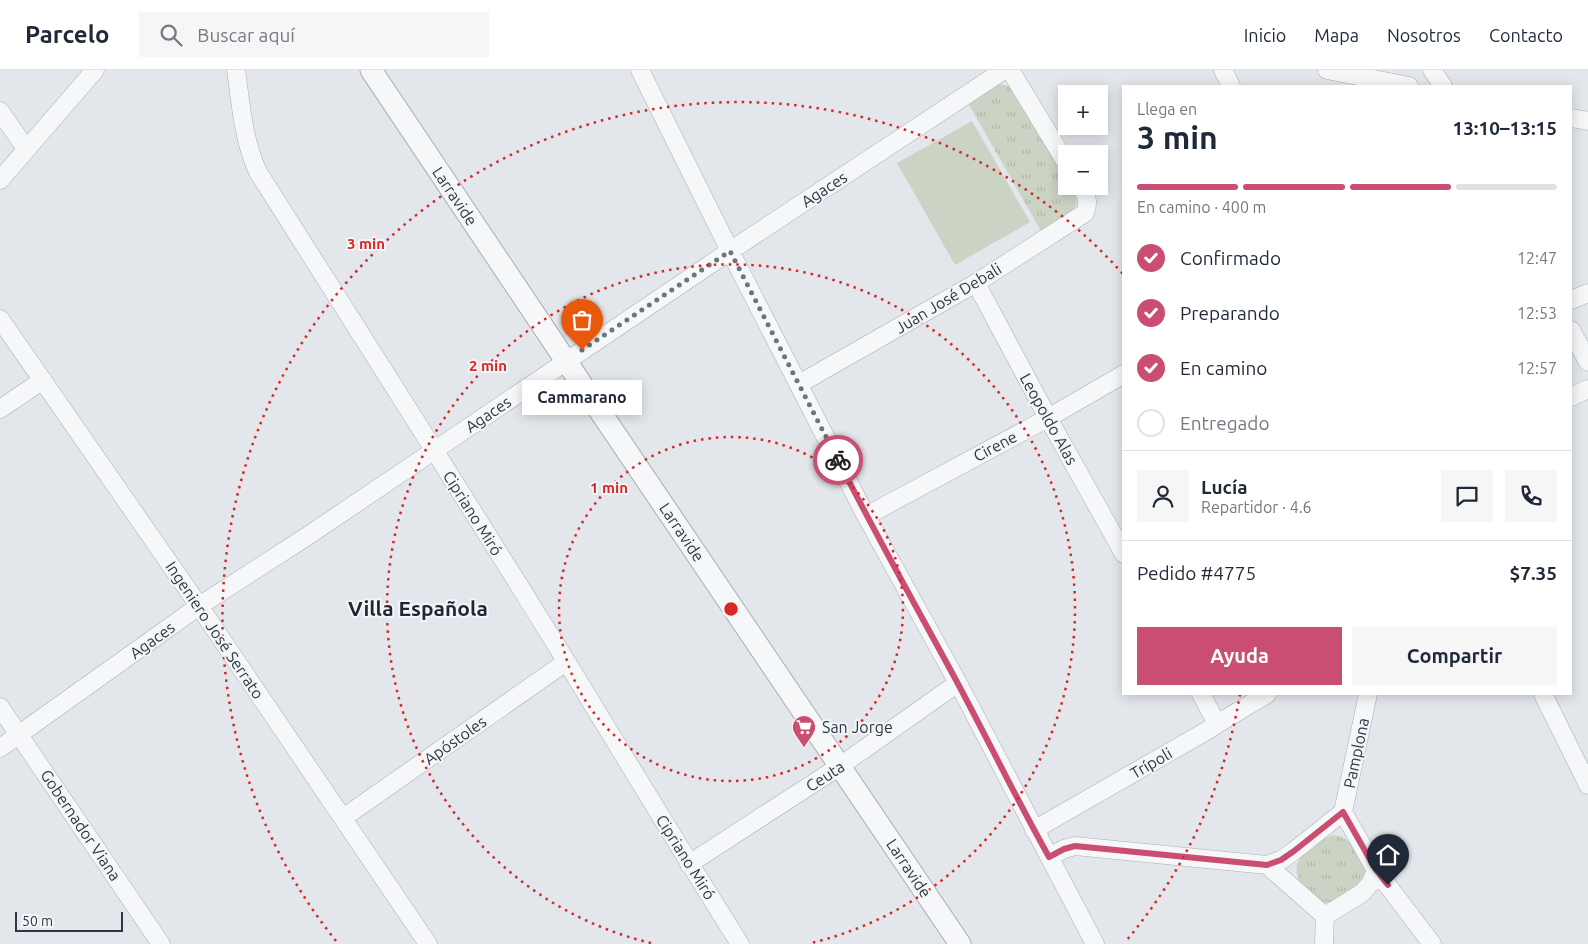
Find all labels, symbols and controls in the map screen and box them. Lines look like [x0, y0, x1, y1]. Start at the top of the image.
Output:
search box [139, 12, 489, 57]
text: Parcelo [25, 21, 109, 48]
icon: search [157, 21, 185, 49]
text: Buscar aquí [197, 24, 295, 46]
text: Inicio [1244, 25, 1286, 45]
text: Mapa [1314, 25, 1359, 45]
text: Nosotros [1387, 25, 1461, 45]
text: Contacto [1489, 25, 1563, 45]
map controls [1058, 85, 1108, 195]
button: + [1058, 85, 1108, 135]
text: Llega en [1137, 100, 1197, 118]
text: 13:10–13:15 [1452, 117, 1557, 139]
text: 3 min [1137, 119, 1218, 155]
button: − [1058, 145, 1108, 195]
street label: Larravide [429, 163, 481, 229]
street label: Agaces [798, 168, 850, 210]
text: En camino · 400 m [1137, 198, 1266, 216]
text: 3 min [347, 235, 385, 252]
icon: check [1137, 244, 1165, 272]
text: Confirmado [1180, 247, 1281, 269]
text: 12:47 [1517, 249, 1557, 267]
street label: Juan José Debali [892, 259, 1004, 337]
pin [561, 299, 603, 350]
icon: check [1137, 299, 1165, 327]
text: Preparando [1180, 302, 1280, 324]
text: 12:53 [1517, 304, 1557, 322]
icon: bag [568, 306, 596, 334]
icon: check [1137, 354, 1165, 382]
text: 2 min [469, 357, 507, 374]
text: En camino [1180, 357, 1267, 379]
text: 12:57 [1517, 359, 1557, 377]
street label: Leopoldo Alas [1017, 370, 1081, 468]
callout: Cammarano [522, 380, 642, 415]
text: Cammarano [537, 388, 627, 406]
street label: Agaces [462, 392, 514, 436]
text: Entregado [1180, 412, 1270, 434]
street label: Cirene [970, 427, 1020, 465]
courier [813, 435, 863, 485]
icon: bike [824, 446, 852, 474]
street label: Cipriano Miró [440, 467, 506, 559]
button: person [1137, 470, 1189, 522]
button: chat [1441, 470, 1493, 522]
button: phone [1505, 470, 1557, 522]
text: Lucía [1201, 476, 1248, 498]
text: 1 min [590, 479, 628, 496]
text: Repartidor · 4.6 [1201, 498, 1312, 516]
street label: Larravide [656, 499, 708, 565]
street label: Ingeniero José Serrato [162, 558, 268, 702]
text: Pedido #4775 [1137, 562, 1256, 584]
text: $7.35 [1509, 562, 1557, 584]
district label: Villa Española [348, 596, 488, 620]
centre of rings [722, 600, 740, 618]
street label: Agaces [126, 618, 178, 662]
button: Ayuda [1137, 627, 1342, 685]
button: Compartir [1352, 627, 1557, 685]
street label: Apóstoles [420, 712, 490, 768]
supermarket icon: San Jorge [791, 714, 817, 748]
street label: Pamplona [1340, 716, 1372, 790]
place label: San Jorge [822, 718, 893, 736]
street label: Trípoli [1127, 744, 1175, 782]
street label: Ceuta [802, 757, 848, 795]
street label: Gobernador Viana [37, 766, 125, 884]
street label: Cipriano Miró [653, 811, 719, 903]
pin [1367, 834, 1409, 885]
street label: Larravide [883, 835, 935, 901]
icon: home [1374, 841, 1402, 869]
scale bar [15, 909, 122, 932]
text: 50 m [22, 913, 53, 929]

